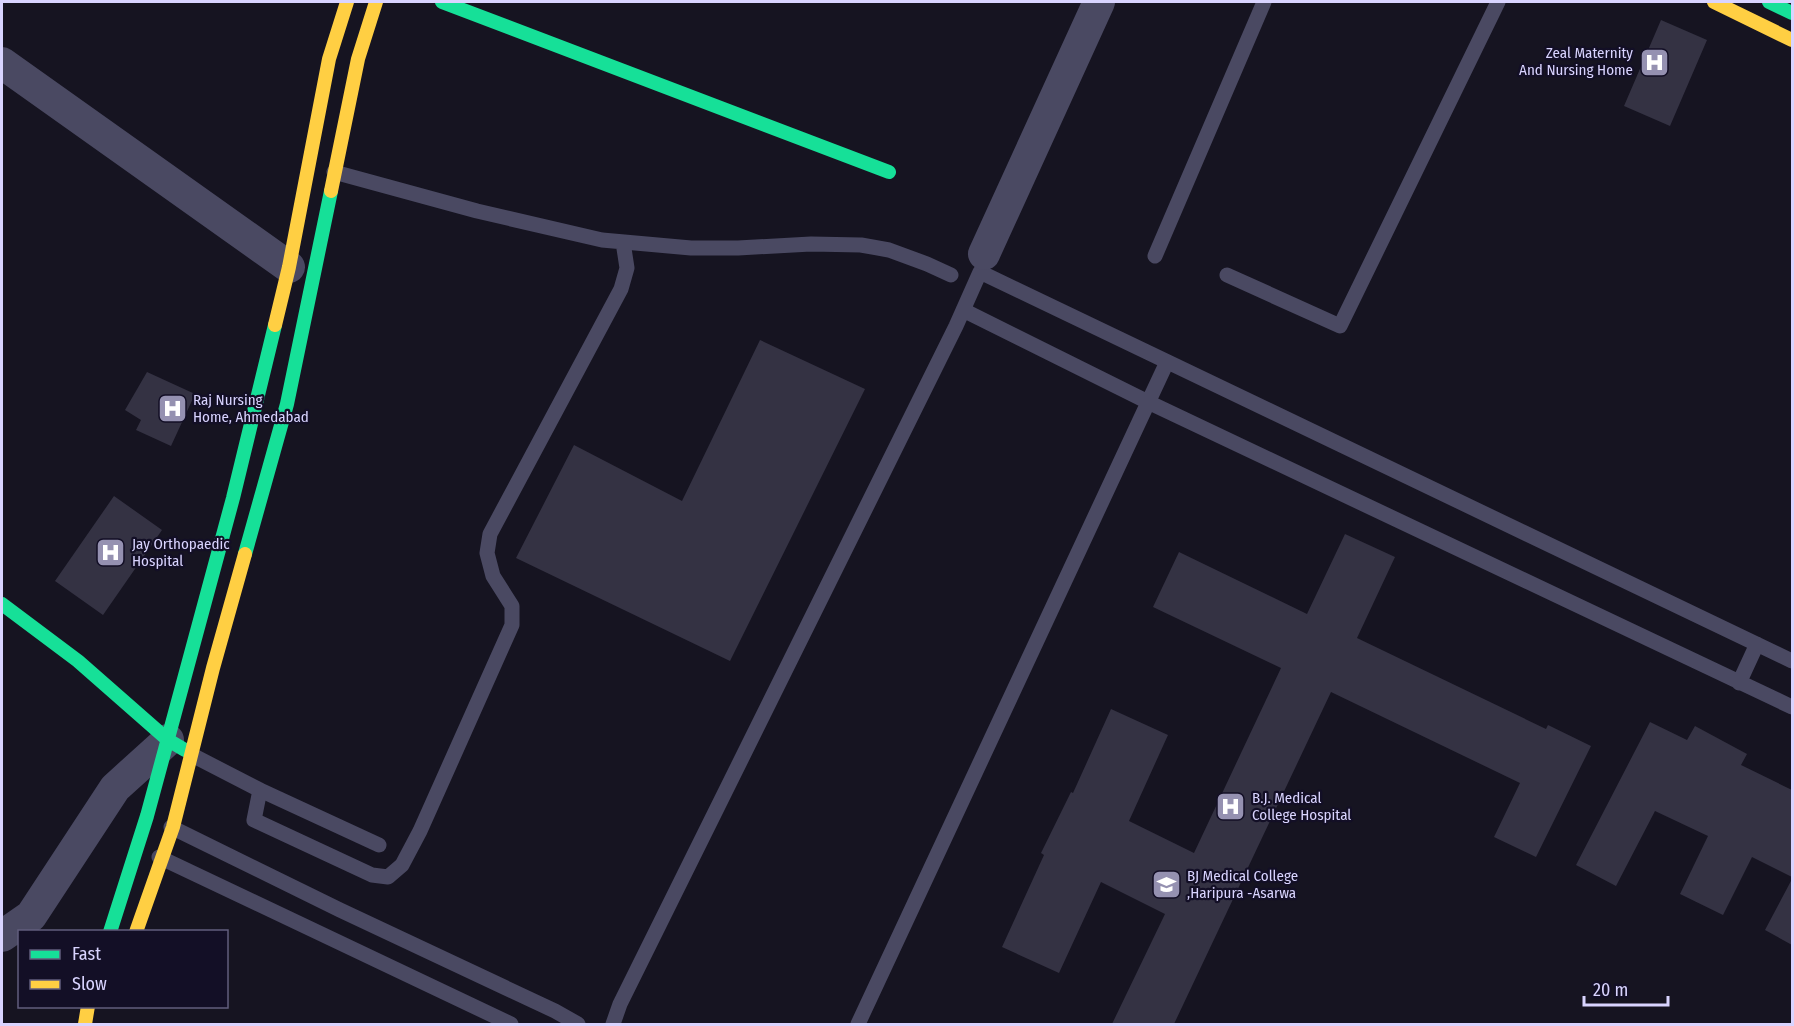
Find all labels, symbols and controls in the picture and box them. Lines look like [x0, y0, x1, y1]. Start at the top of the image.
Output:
place label: Zeal Maternity And Nursing Home [1519, 44, 1633, 79]
hospital icon: Zeal Maternity And Nursing Home [1638, 46, 1670, 78]
place label: Raj Nursing Home, Ahmedabad [193, 391, 309, 426]
hospital icon: Raj Nursing Home, Ahmedabad [156, 393, 188, 425]
place label: Jay Orthopaedic Hospital [132, 535, 230, 570]
hospital icon: Jay Orthopaedic Hospital [95, 537, 127, 569]
place label: B.J. Medical College Hospital [1252, 789, 1351, 824]
hospital icon: B.J. Medical College Hospital [1215, 791, 1247, 823]
place label: BJ Medical College ,Haripura -Asarwa [1187, 867, 1298, 902]
school or university icon: BJ Medical College ,Haripura -Asarwa [1150, 869, 1182, 901]
legend [18, 930, 228, 1008]
text: Fast [72, 943, 101, 965]
scale bar [1584, 969, 1668, 1007]
text: Slow [72, 973, 107, 995]
text: 20 m [1593, 979, 1628, 1001]

